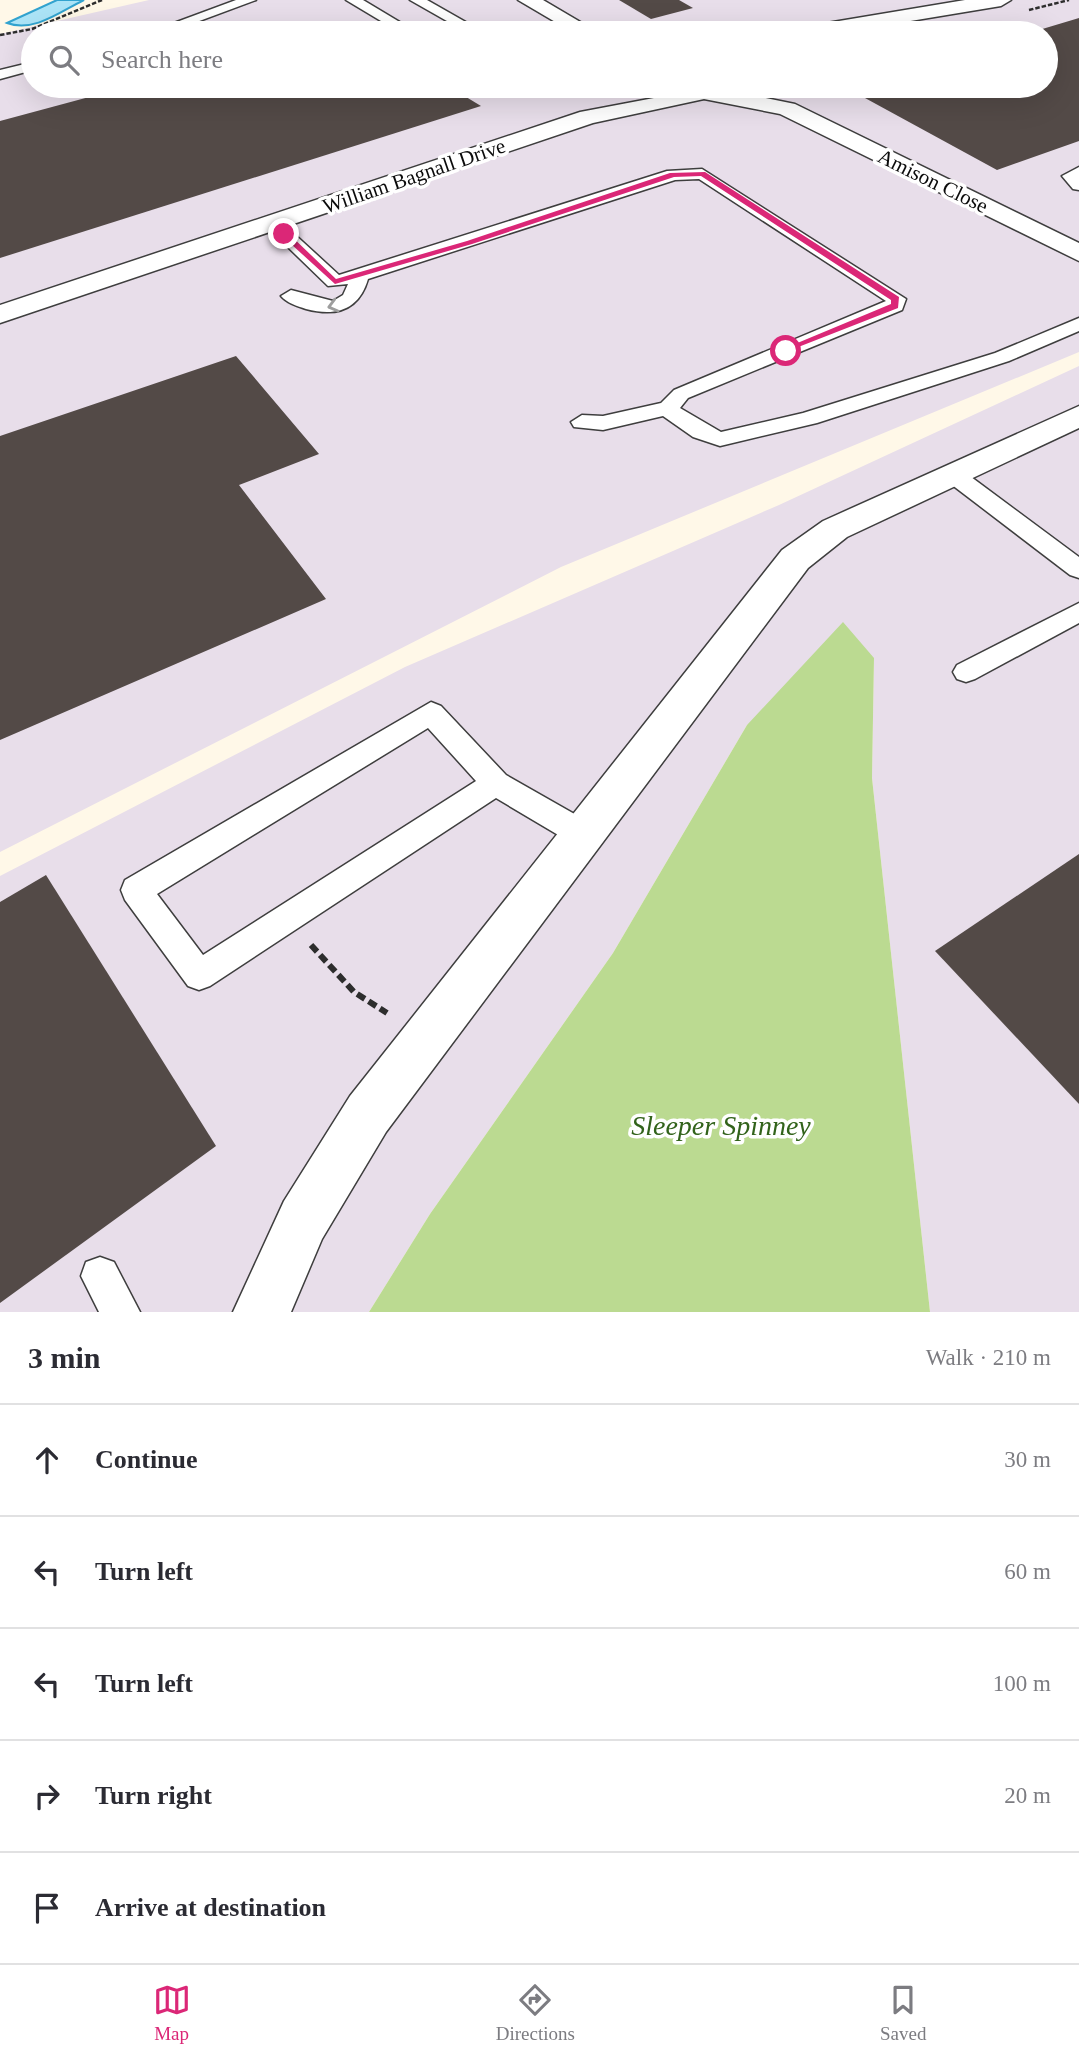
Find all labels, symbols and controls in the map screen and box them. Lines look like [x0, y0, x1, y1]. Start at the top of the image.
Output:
search box [21, 21, 1058, 98]
icon: search [45, 41, 83, 79]
text: Search here [101, 45, 223, 74]
street label: William Bagnall Drive [320, 133, 508, 219]
street label: Amison Close [874, 144, 992, 218]
route end [268, 218, 299, 249]
one-way arrow [328, 298, 340, 312]
route start [770, 335, 801, 366]
park label: Sleeper Spinney [631, 1110, 811, 1141]
text: 3 min [28, 1341, 101, 1374]
text: Walk · 210 m [926, 1345, 1051, 1370]
icon: ahead [28, 1441, 66, 1479]
text: Continue [95, 1445, 198, 1474]
text: 30 m [1004, 1447, 1051, 1472]
icon: left [28, 1553, 66, 1591]
text: Turn left [95, 1557, 193, 1586]
text: 60 m [1004, 1559, 1051, 1584]
icon: left [28, 1665, 66, 1703]
text: Turn left [95, 1669, 193, 1698]
text: 100 m [993, 1671, 1051, 1696]
icon: right [28, 1777, 66, 1815]
text: Turn right [95, 1781, 212, 1810]
text: 20 m [1004, 1783, 1051, 1808]
icon: arrive [28, 1889, 66, 1927]
text: Arrive at destination [95, 1893, 326, 1922]
tab: Map [153, 1981, 191, 2045]
tab: Directions [496, 1981, 575, 2045]
tab: Saved [880, 1981, 926, 2045]

